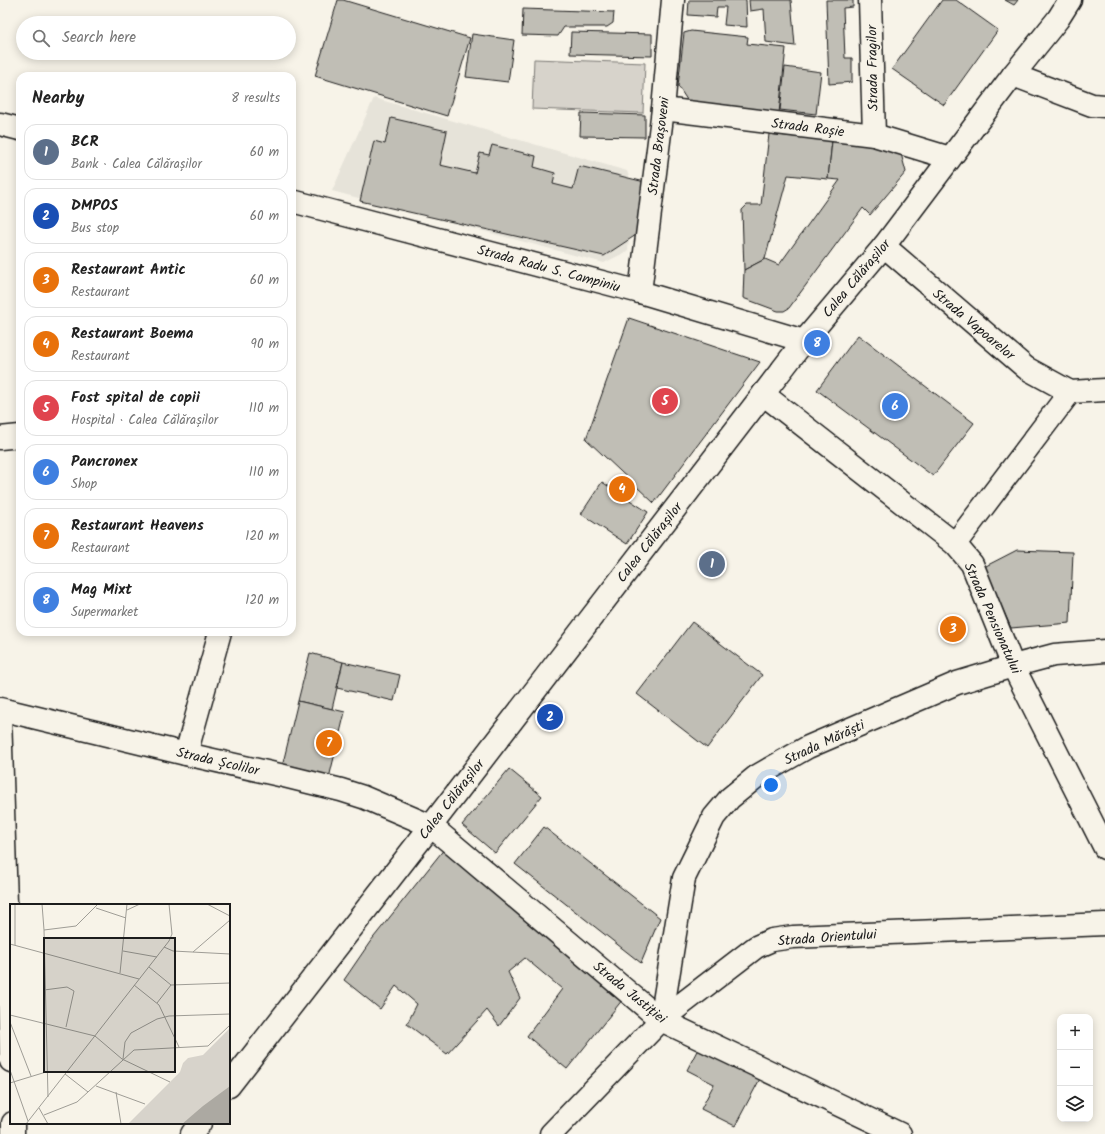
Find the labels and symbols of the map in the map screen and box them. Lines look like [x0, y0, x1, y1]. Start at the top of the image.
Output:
street label: Strada Fragilor [861, 23, 885, 111]
street label: Strada Brașoveni [642, 95, 676, 196]
street label: Strada Roșie [770, 113, 846, 143]
street label: Calea Călărașilor [817, 233, 897, 323]
street label: Strada Radu S. Campiniu [475, 239, 623, 299]
street label: Strada Vapoarelor [927, 284, 1021, 367]
pin: 8 [804, 328, 830, 358]
pin: 5 [652, 386, 678, 416]
pin: 6 [882, 391, 908, 421]
pin: 4 [609, 474, 635, 504]
street label: Calea Călărașilor [611, 497, 689, 588]
pin: 1 [699, 549, 725, 579]
street label: Strada Pensionatului [958, 559, 1027, 678]
pin: 3 [940, 614, 966, 644]
pin: 2 [537, 702, 563, 732]
street label: Strada Mărăști [780, 714, 869, 771]
pin: 7 [316, 728, 342, 758]
street label: Strada Școlilor [174, 742, 263, 783]
street label: Calea Călărașilor [413, 754, 491, 845]
your location [761, 775, 781, 795]
inset map [10, 904, 230, 1124]
street label: Strada Orientului [777, 924, 878, 952]
street label: Strada Justiției [588, 956, 672, 1030]

